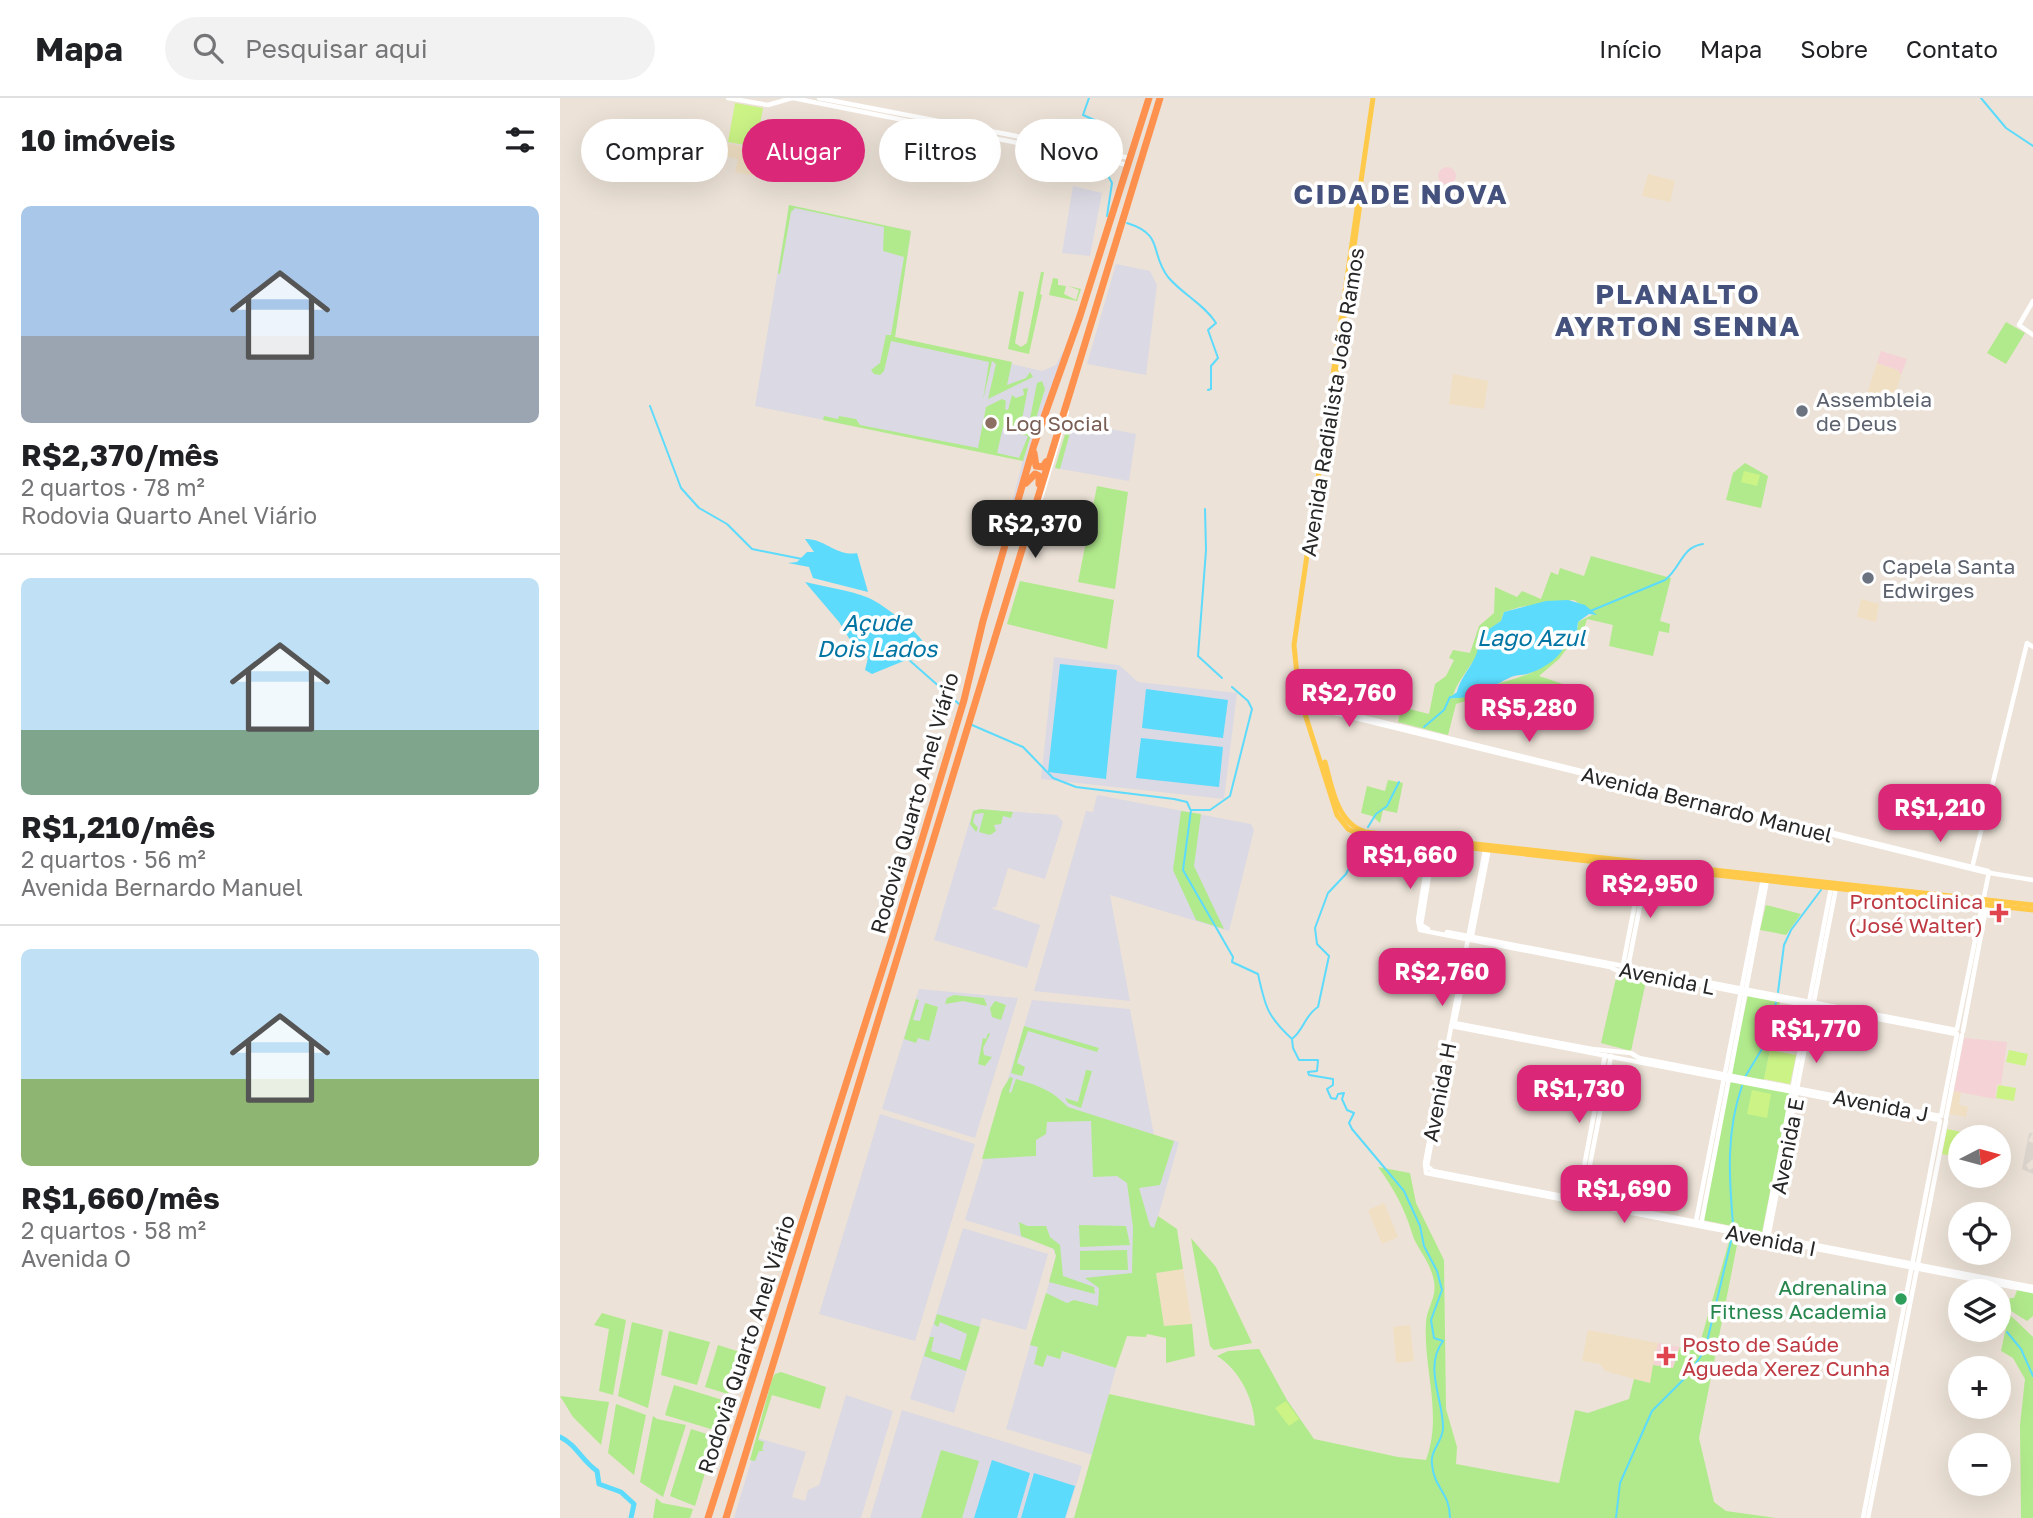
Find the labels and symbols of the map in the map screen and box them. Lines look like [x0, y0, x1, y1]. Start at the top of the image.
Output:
district label: CIDADE NOVA [1293, 177, 1509, 210]
street label: Avenida Radialista João Ramos [1295, 246, 1369, 558]
district label: PLANALTO AYRTON SENNA [1555, 277, 1801, 342]
place label: Assembleia de Deus [1816, 386, 1932, 436]
marker: Assembleia de Deus [1794, 403, 1810, 419]
place label: Log Social [1005, 410, 1109, 436]
marker: Log Social [983, 415, 999, 431]
pin: R$2,370 [970, 500, 1100, 560]
place label: Capela Santa Edwirges [1882, 553, 2015, 603]
marker: Capela Santa Edwirges [1860, 570, 1876, 586]
water label: Açude Dois Lados [817, 608, 938, 662]
water label: Lago Azul [1477, 623, 1587, 651]
street label: Rodovia Quarto Anel Viário [864, 669, 964, 937]
pin: R$2,760 [1284, 670, 1414, 729]
pin: R$5,280 [1464, 684, 1594, 744]
street label: Avenida Bernardo Manuel [1579, 760, 1835, 848]
pin: R$1,210 [1875, 784, 2005, 844]
pin: R$1,660 [1345, 832, 1475, 891]
pin: R$2,950 [1585, 860, 1715, 920]
place label: Prontoclinica (José Walter) [1848, 888, 1983, 938]
marker: Prontoclinica (José Walter) [1989, 903, 2009, 923]
pin: R$2,760 [1377, 948, 1507, 1008]
street label: Avenida L [1617, 956, 1717, 1000]
pin: R$1,770 [1751, 1006, 1881, 1065]
street label: Avenida H [1417, 1040, 1461, 1144]
pin: R$1,730 [1514, 1066, 1644, 1125]
street label: Avenida J [1831, 1083, 1931, 1127]
street label: Avenida E [1765, 1096, 1809, 1196]
north arrow [1948, 1125, 2011, 1188]
pin: R$1,690 [1559, 1166, 1689, 1225]
street label: Rodovia Quarto Anel Viário [692, 1211, 800, 1477]
street label: Avenida I [1724, 1219, 1818, 1261]
place label: Adrenalina Fitness Academia [1710, 1274, 1887, 1324]
marker: Adrenalina Fitness Academia [1893, 1291, 1909, 1307]
place label: Posto de Saúde Águeda Xerez Cunha [1682, 1331, 1890, 1381]
marker: Posto de Saúde Águeda Xerez Cunha [1656, 1346, 1676, 1366]

